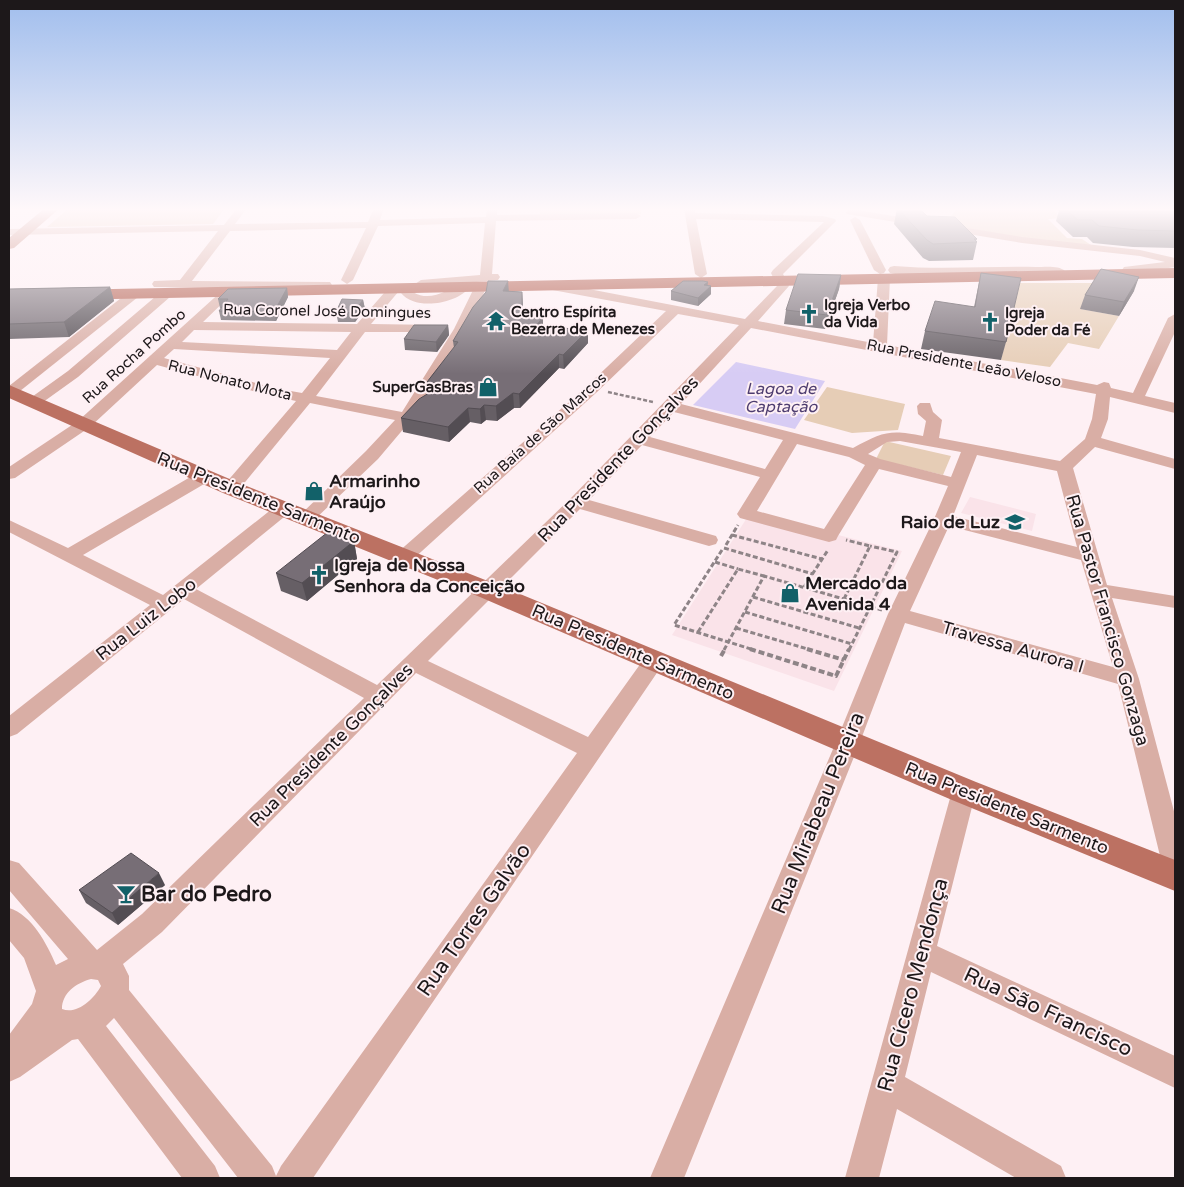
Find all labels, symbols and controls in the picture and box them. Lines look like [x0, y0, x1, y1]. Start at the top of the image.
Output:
place label: Igreja Verbo da Vida [824, 296, 910, 331]
street label: Rua Coronel José Domingues [223, 300, 431, 322]
place label: Centro Espírita Bezerra de Menezes [511, 303, 655, 338]
church icon: Igreja Verbo da Vida [798, 303, 820, 325]
place label: Igreja Poder da Fé [1005, 304, 1091, 339]
street label: Rua Rocha Pombo [79, 305, 189, 407]
temple icon: Centro Espírita Bezerra de Menezes [485, 310, 507, 332]
church icon: Igreja Poder da Fé [979, 311, 1001, 333]
street label: Rua Presidente Leão Veloso [865, 335, 1063, 391]
street label: Rua Nonato Mota [166, 356, 294, 404]
street label: Rua Baía de São Marcos [470, 369, 610, 497]
street label: Rua Presidente Gonçalves [533, 371, 703, 547]
shop icon: SuperGasBras [477, 376, 499, 398]
place label: SuperGasBras [373, 378, 473, 397]
water label: Lagoa de Captação [745, 379, 819, 417]
street label: Rua Presidente Sarmento [154, 447, 364, 549]
place label: Armarinho Araújo [329, 470, 420, 513]
shop icon: Armarinho Araújo [303, 480, 325, 502]
street label: Rua Pastor Francisco Gonzaga [1062, 492, 1154, 748]
place label: Raio de Luz [900, 511, 1000, 533]
school or university icon: Raio de Luz [1004, 511, 1026, 533]
place label: Igreja de Nossa Senhora da Conceição [334, 554, 525, 597]
church icon: Igreja de Nossa Senhora da Conceição [308, 564, 330, 586]
place label: Mercado da Avenida 4 [805, 572, 907, 615]
street label: Rua Luiz Lobo [91, 573, 201, 665]
shop icon: Mercado da Avenida 4 [779, 582, 801, 604]
street label: Rua Presidente Sarmento [529, 599, 738, 705]
street label: Travessa Aurora I [939, 616, 1087, 678]
street label: Rua Presidente Gonçalves [245, 659, 417, 831]
street label: Rua Mirabeau Pereira [766, 708, 870, 918]
street label: Rua Presidente Sarmento [902, 757, 1112, 859]
street label: Rua Torres Galvão [412, 839, 536, 1001]
street label: Rua Cícero Mendonça [872, 875, 954, 1095]
place label: Bar do Pedro [141, 882, 272, 907]
bar icon: Bar do Pedro [115, 883, 137, 905]
street label: Rua São Francisco [960, 962, 1136, 1062]

